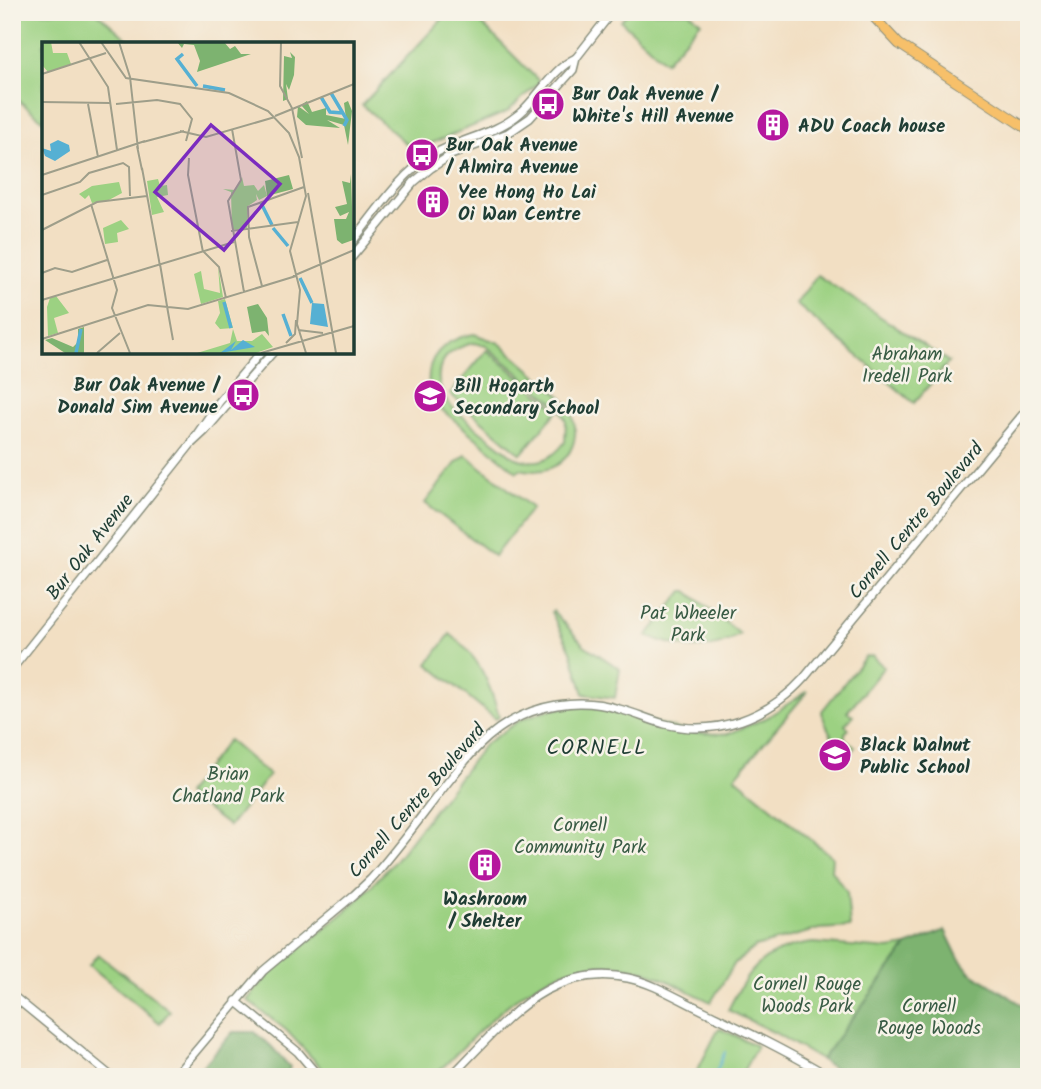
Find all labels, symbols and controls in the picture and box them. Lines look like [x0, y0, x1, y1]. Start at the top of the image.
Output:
inset map [42, 42, 354, 354]
place label: Bur Oak Avenue / White's Hill Avenue [572, 80, 734, 132]
bus stop icon: Bur Oak Avenue / White's Hill Avenue [529, 85, 567, 123]
building icon: ADU Coach house [754, 106, 792, 144]
place label: ADU Coach house [798, 112, 945, 142]
place label: Bur Oak Avenue / Almira Avenue [445, 131, 578, 183]
bus stop icon: Bur Oak Avenue / Almira Avenue [403, 136, 441, 174]
place label: Yee Hong Ho Lai Oi Wan Centre [458, 178, 597, 230]
building icon: Yee Hong Ho Lai Oi Wan Centre [414, 183, 452, 221]
park label: Abraham Iredell Park [862, 340, 952, 392]
place label: Bur Oak Avenue / Donald Sim Avenue [57, 371, 221, 423]
place label: Bill Hogarth Secondary School [454, 372, 600, 424]
bus stop icon: Bur Oak Avenue / Donald Sim Avenue [224, 376, 262, 414]
school or university icon: Bill Hogarth Secondary School [411, 377, 449, 415]
street label: Cornell Centre Boulevard [842, 436, 992, 607]
street label: Bur Oak Avenue [39, 487, 142, 607]
park label: Pat Wheeler Park [640, 599, 738, 651]
street label: Cornell Centre Boulevard [341, 717, 494, 886]
place label: Black Walnut Public School [860, 731, 971, 783]
district label: CORNELL [546, 732, 648, 765]
school or university icon: Black Walnut Public School [816, 736, 854, 774]
park label: Brian Chatland Park [171, 760, 285, 812]
park label: Cornell Community Park [514, 811, 646, 863]
building icon: Washroom / Shelter [466, 846, 504, 884]
place label: Washroom / Shelter [443, 885, 527, 937]
park label: Cornell Rouge Woods Park [753, 970, 862, 1022]
park label: Cornell Rouge Woods [877, 992, 981, 1044]

